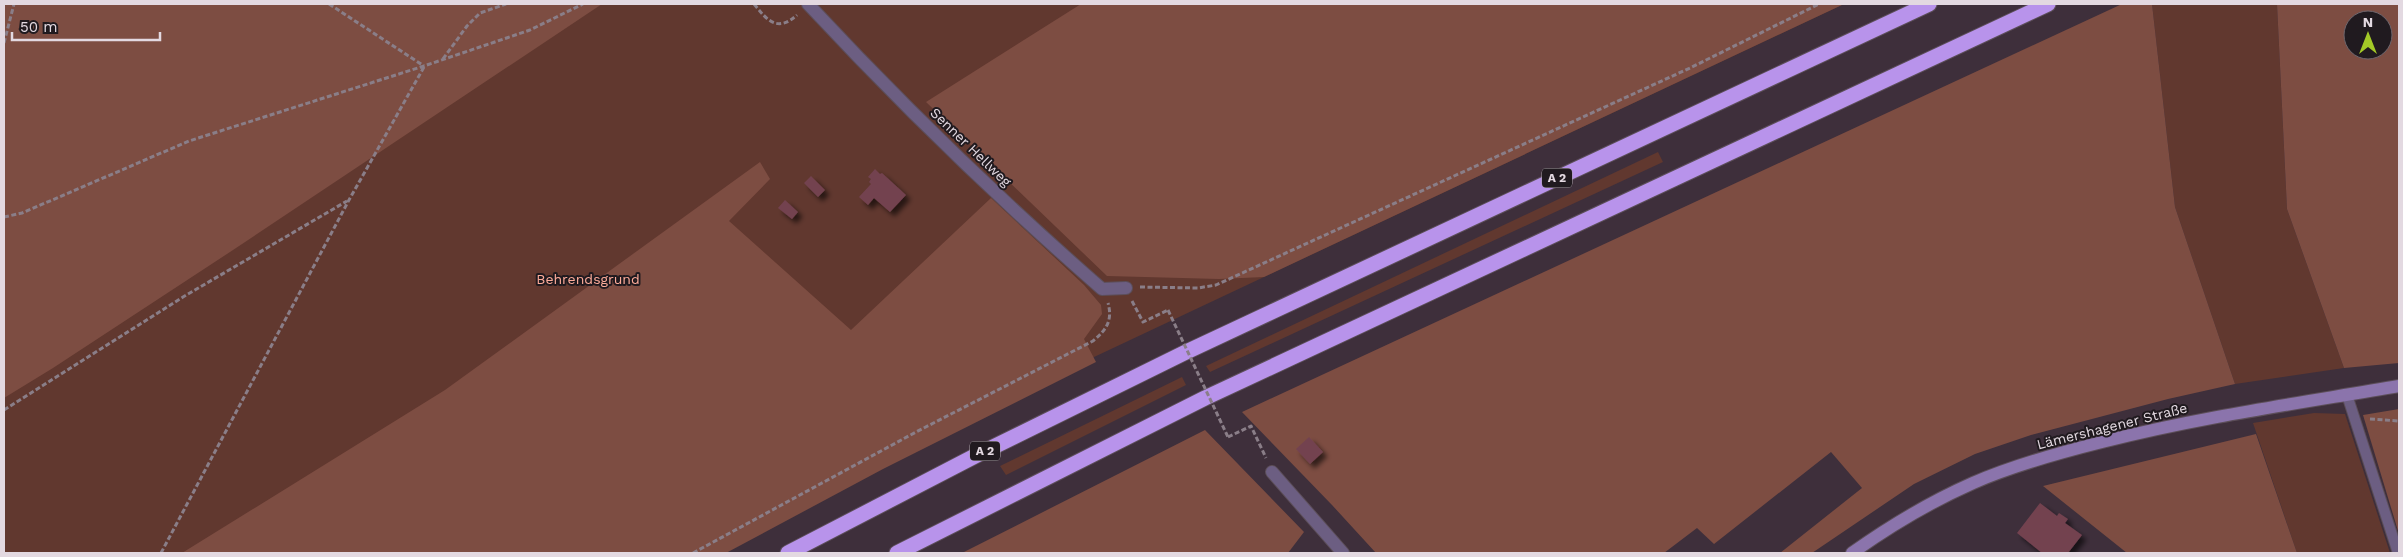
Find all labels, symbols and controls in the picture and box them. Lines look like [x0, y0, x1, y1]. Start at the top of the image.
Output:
scale bar [12, 10, 160, 42]
north arrow [2343, 10, 2393, 60]
text: N [2363, 14, 2373, 30]
text: 50 m [20, 18, 57, 36]
street label: Senner Hellweg [927, 104, 1015, 190]
road number: A 2 [1542, 168, 1572, 188]
park label: Behrendsgrund [536, 271, 640, 287]
street label: Lämershagener Straße [2035, 400, 2189, 452]
road number: A 2 [970, 442, 1000, 461]

